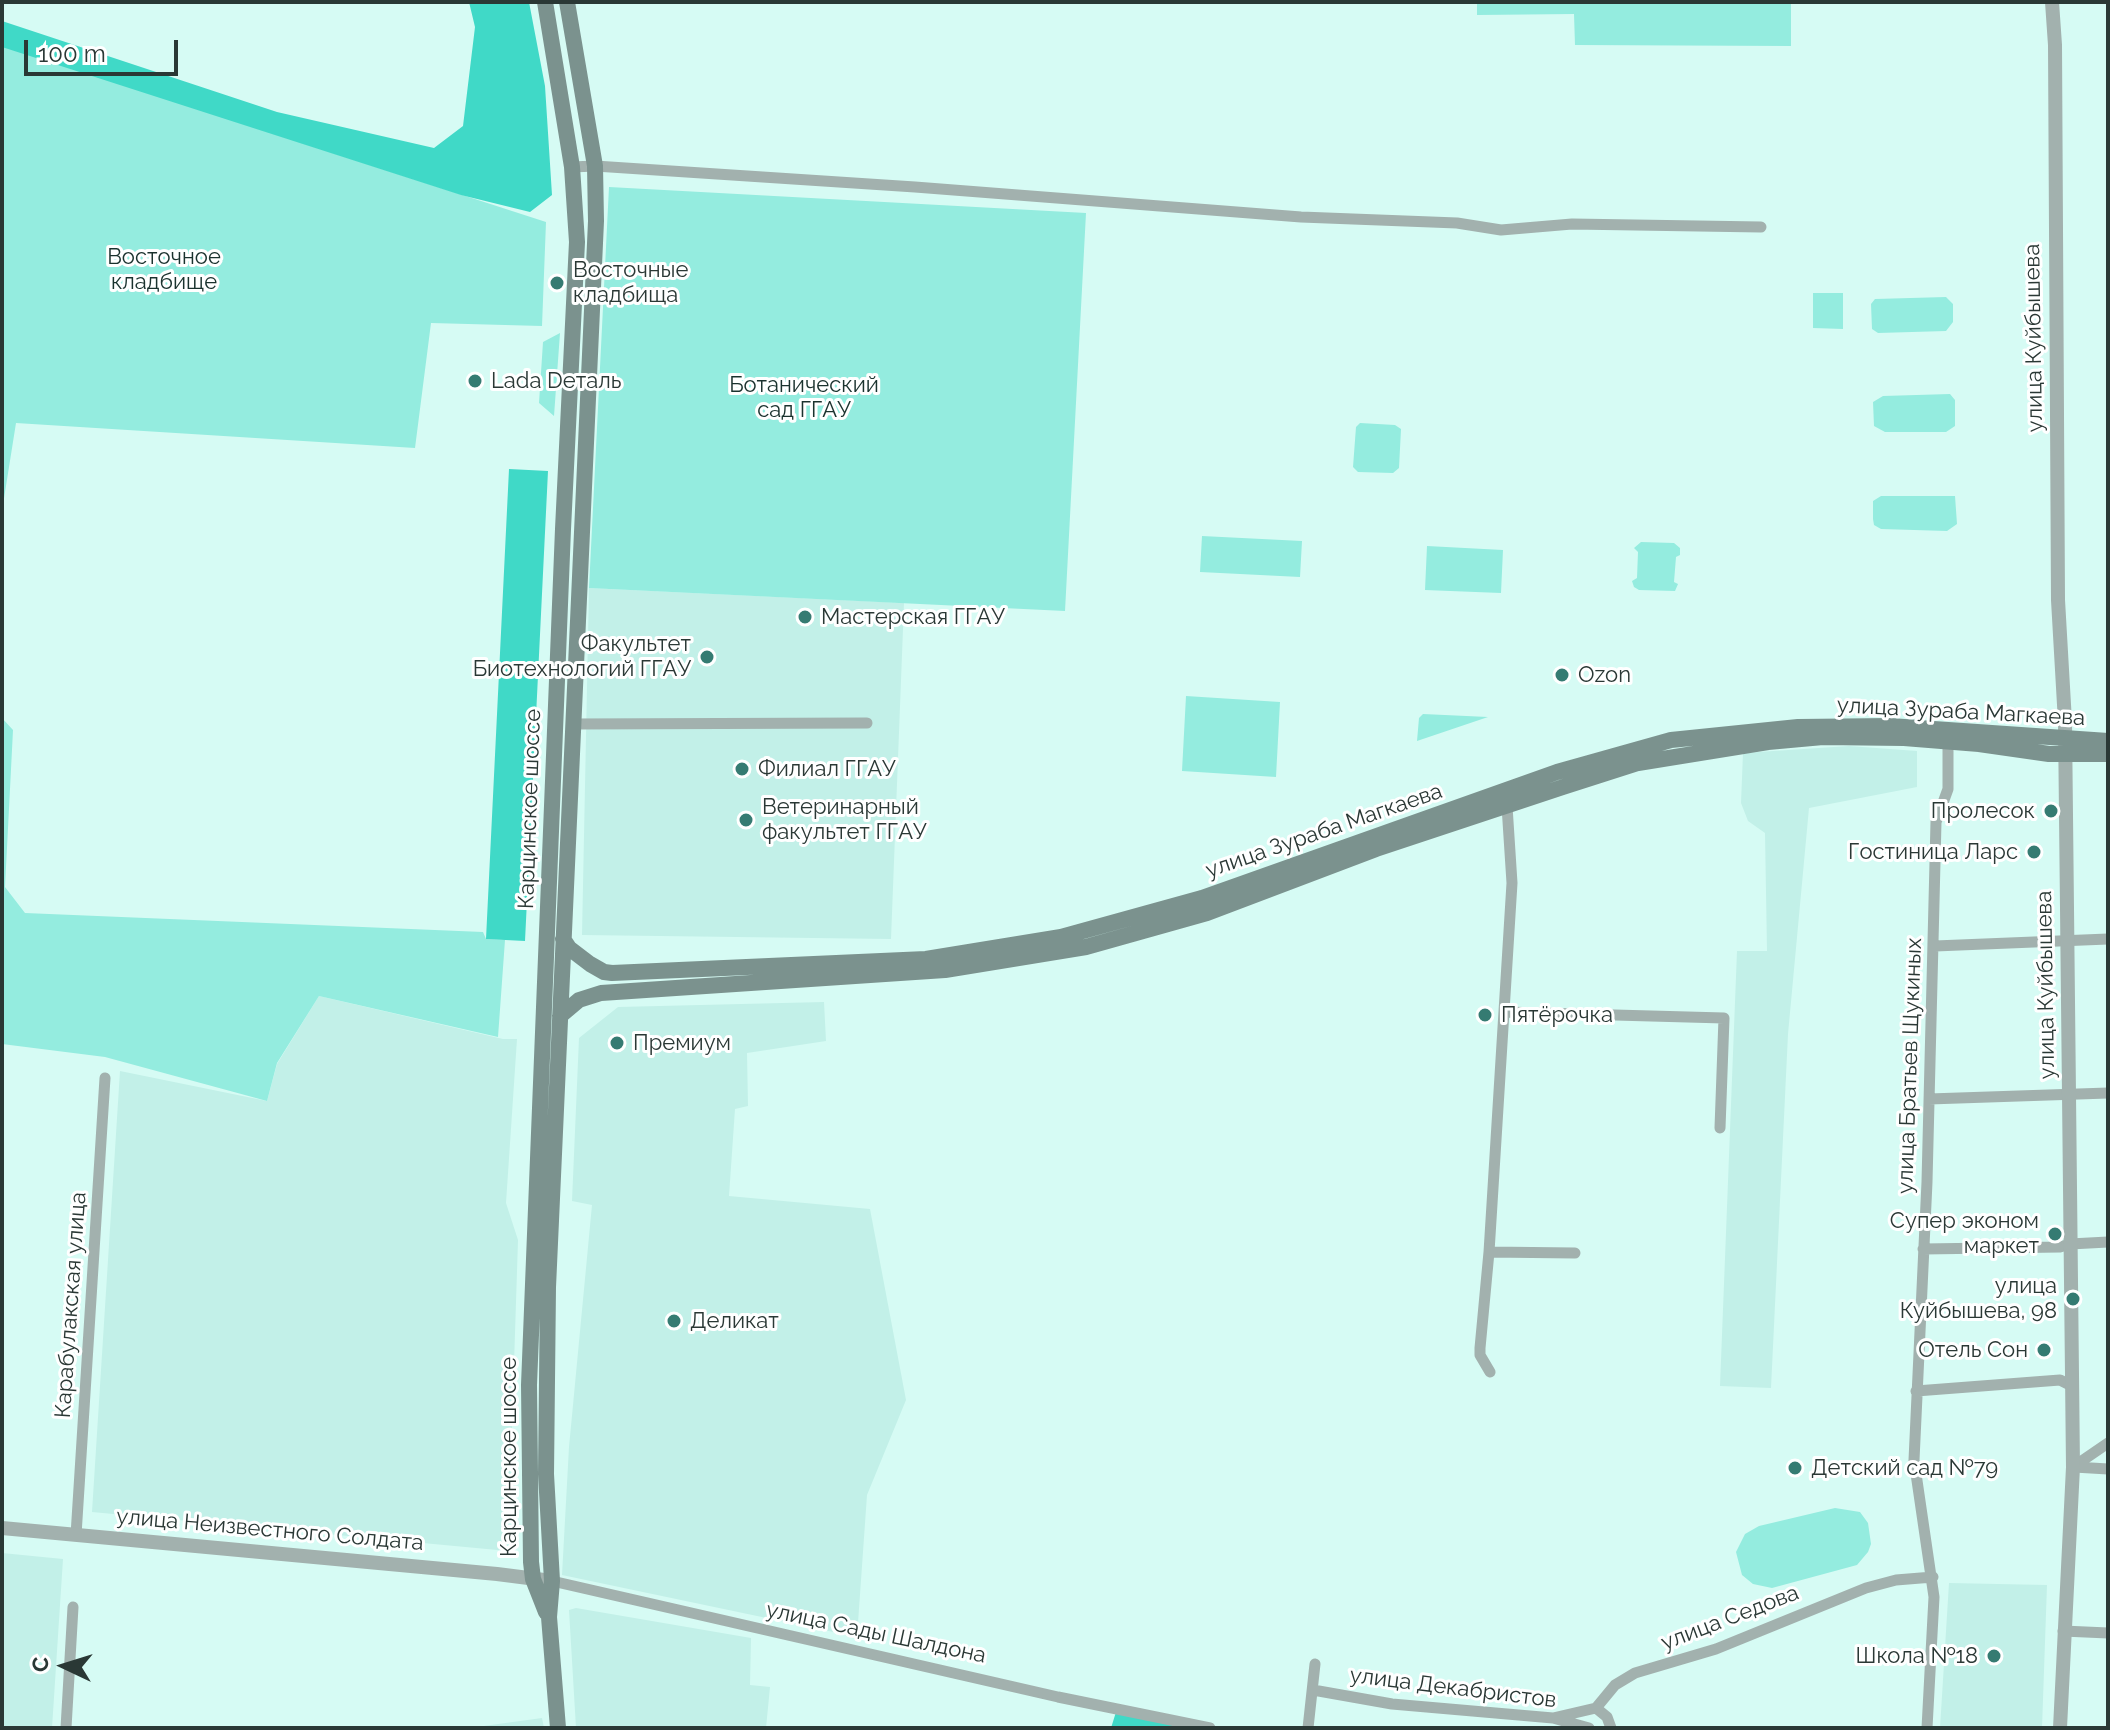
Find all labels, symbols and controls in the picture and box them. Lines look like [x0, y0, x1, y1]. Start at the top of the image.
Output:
scale bar [28, 24, 182, 74]
text: 100 m [38, 39, 106, 68]
park label: Восточное кладбище [107, 244, 221, 296]
street label: улица Куйбышева [2019, 244, 2049, 432]
place label: Восточные кладбища [573, 257, 688, 308]
marker: Восточные кладбища [548, 274, 566, 292]
place label: Lada Dеталь [491, 368, 621, 394]
marker: Lada Dеталь [466, 372, 484, 390]
park label: Ботанический сад ГГАУ [729, 372, 879, 424]
place label: Мастерская ГГАУ [821, 604, 1005, 630]
marker: Мастерская ГГАУ [796, 608, 814, 626]
place label: Факультет Биотехнологий ГГАУ [473, 631, 691, 682]
marker: Факультет Биотехнологий ГГАУ [698, 648, 716, 666]
place label: Ozon [1578, 662, 1631, 688]
marker: Ozon [1553, 666, 1571, 684]
street label: улица Зураба Магкаева [1836, 692, 2086, 732]
street label: Карцинское шоссе [513, 709, 547, 909]
place label: Филиал ГГАУ [758, 756, 896, 782]
marker: Филиал ГГАУ [733, 760, 751, 778]
street label: улица Зураба Магкаева [1202, 778, 1446, 884]
place label: Ветеринарный факультет ГГАУ [762, 794, 927, 846]
place label: Пролесок [1931, 798, 2035, 824]
marker: Пролесок [2042, 802, 2060, 820]
marker: Ветеринарный факультет ГГАУ [737, 811, 755, 829]
place label: Гостиница Ларс [1848, 839, 2018, 865]
marker: Гостиница Ларс [2025, 843, 2043, 861]
street label: улица Куйбышева [2031, 891, 2061, 1079]
street label: улица Братьев Щукиных [1892, 938, 1928, 1194]
place label: Пятёрочка [1501, 1002, 1613, 1028]
marker: Пятёрочка [1476, 1006, 1494, 1024]
place label: Премиум [633, 1030, 731, 1056]
marker: Премиум [608, 1034, 626, 1052]
street label: Карабулакская улица [50, 1191, 92, 1419]
place label: Супер эконом маркет [1890, 1208, 2039, 1260]
marker: Супер эконом маркет [2046, 1225, 2064, 1243]
place label: улица Куйбышева, 98 [1900, 1273, 2057, 1324]
marker: улица Куйбышева, 98 [2064, 1290, 2082, 1308]
place label: Деликат [690, 1308, 779, 1334]
marker: Деликат [665, 1312, 683, 1330]
place label: Отель Сон [1918, 1337, 2028, 1363]
marker: Отель Сон [2035, 1341, 2053, 1359]
street label: Карцинское шоссе [496, 1357, 522, 1557]
place label: Детский сад №79 [1811, 1455, 1998, 1481]
marker: Детский сад №79 [1786, 1459, 1804, 1477]
street label: улица Неизвестного Солдата [115, 1503, 425, 1557]
street label: улица Седова [1657, 1580, 1803, 1656]
street label: улица Сады Шалдона [764, 1597, 988, 1669]
north arrow [24, 1626, 104, 1706]
place label: Школа №18 [1856, 1643, 1978, 1669]
marker: Школа №18 [1985, 1647, 2003, 1665]
text: С [27, 1656, 54, 1673]
street label: улица Декабристов [1348, 1662, 1558, 1714]

